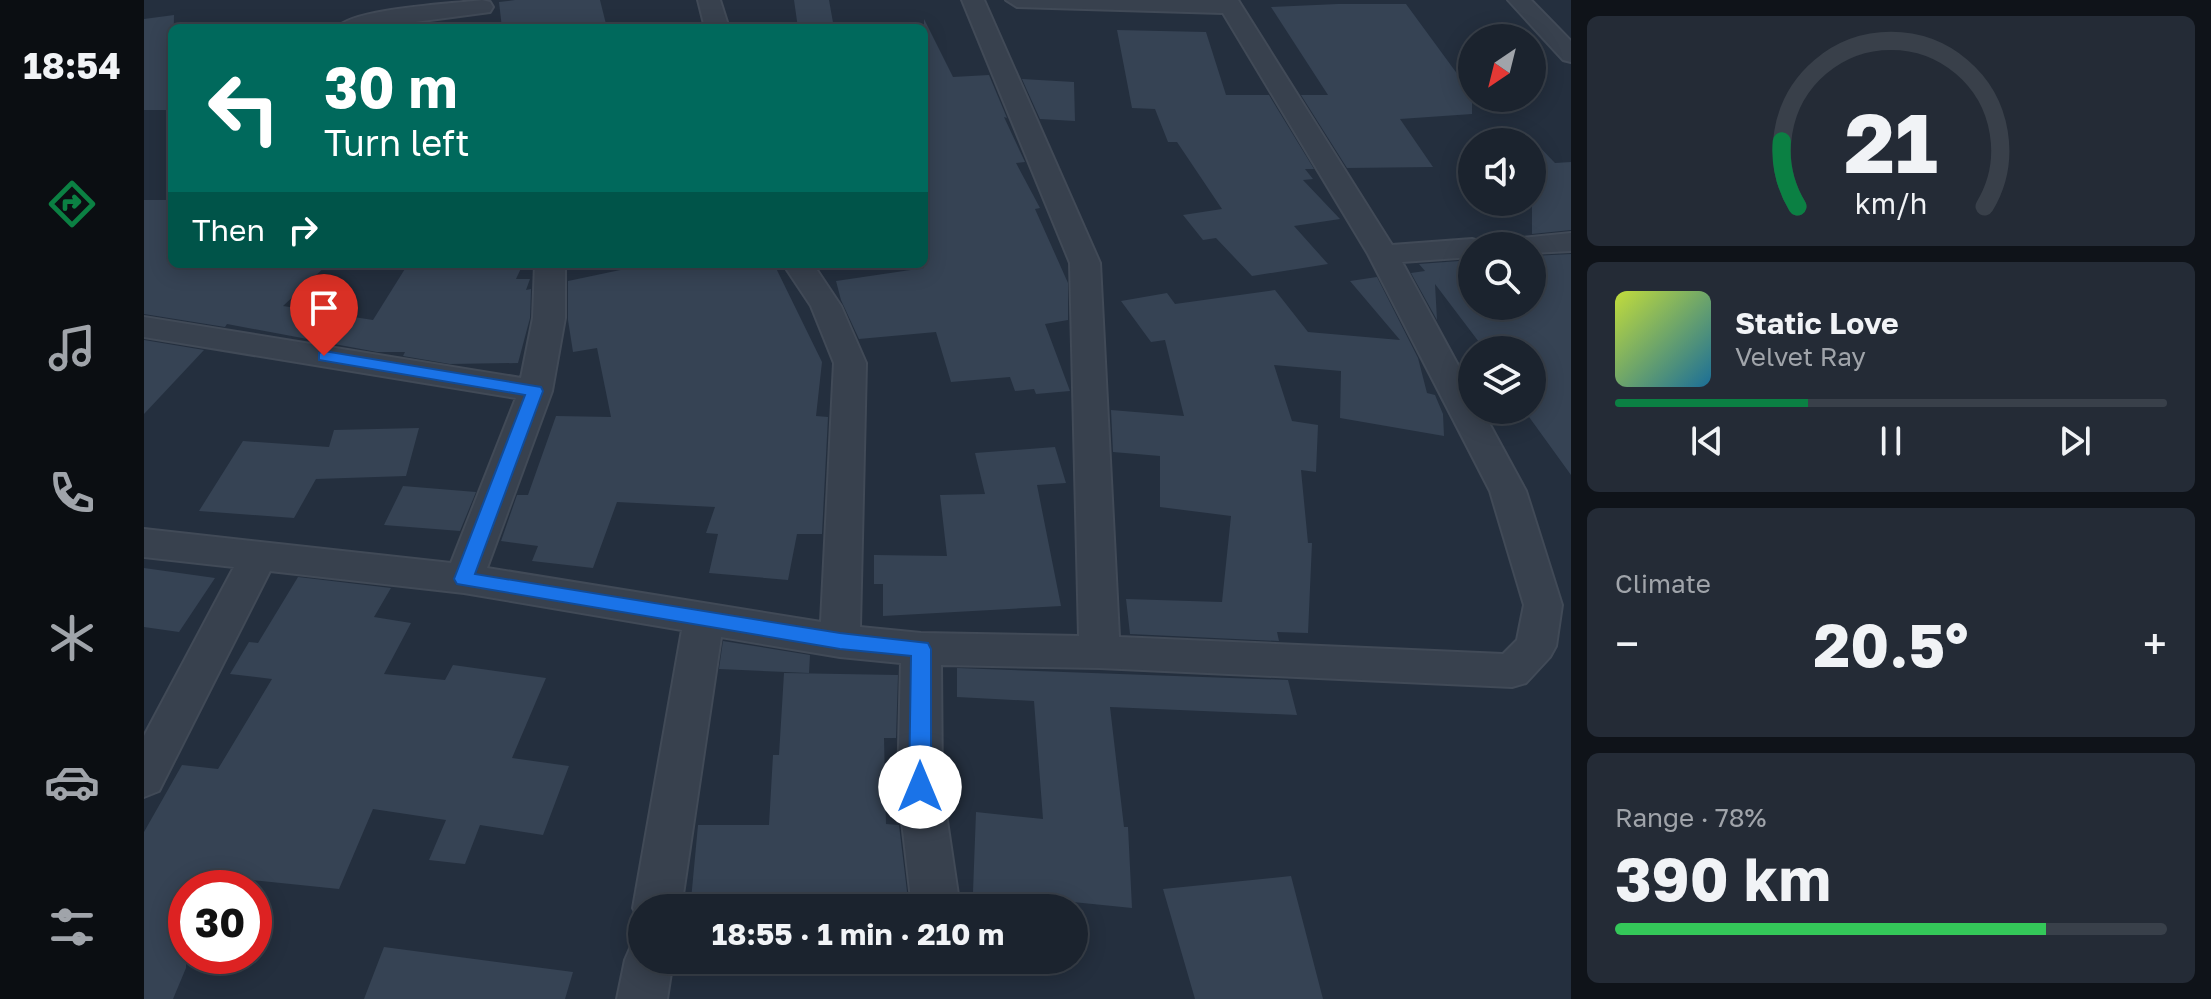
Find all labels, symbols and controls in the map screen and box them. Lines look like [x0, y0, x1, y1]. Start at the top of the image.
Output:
north arrow [1458, 24, 1546, 112]
map controls [1458, 24, 1546, 424]
text: 18:54 [23, 44, 121, 87]
text: 30 m [324, 53, 458, 120]
icon: left [192, 56, 296, 160]
text: 21 [1844, 90, 1938, 190]
text: Turn left [324, 121, 470, 164]
button: sound [1458, 128, 1546, 216]
icon: directions [44, 176, 100, 232]
text: km/h [1855, 186, 1927, 220]
icon: right [281, 208, 325, 252]
text: Then [192, 212, 265, 248]
button: search [1458, 232, 1546, 320]
pin [290, 274, 358, 356]
icon: arrive [302, 286, 346, 330]
text: Static Love [1735, 305, 1899, 341]
icon: music [44, 320, 100, 376]
button: layers [1458, 336, 1546, 424]
text: Velvet Ray [1735, 341, 1866, 372]
icon: previous [1685, 419, 1729, 463]
icon: pause [1869, 419, 1913, 463]
icon: next [2053, 419, 2097, 463]
icon: phone [44, 465, 100, 521]
text: Climate [1615, 568, 1711, 599]
text: 20.5° [1814, 608, 1968, 680]
icon: climate [44, 610, 100, 666]
text: − [1615, 617, 1639, 670]
text: + [2143, 617, 2167, 670]
position arrow [878, 745, 962, 829]
icon: car [44, 754, 100, 810]
text: Range · 78% [1615, 802, 1766, 833]
text: 390 km [1615, 842, 1831, 914]
speed limit sign: 30 [168, 870, 272, 974]
icon: filters [44, 899, 100, 955]
text: 18:55 · 1 min · 210 m [712, 916, 1004, 952]

